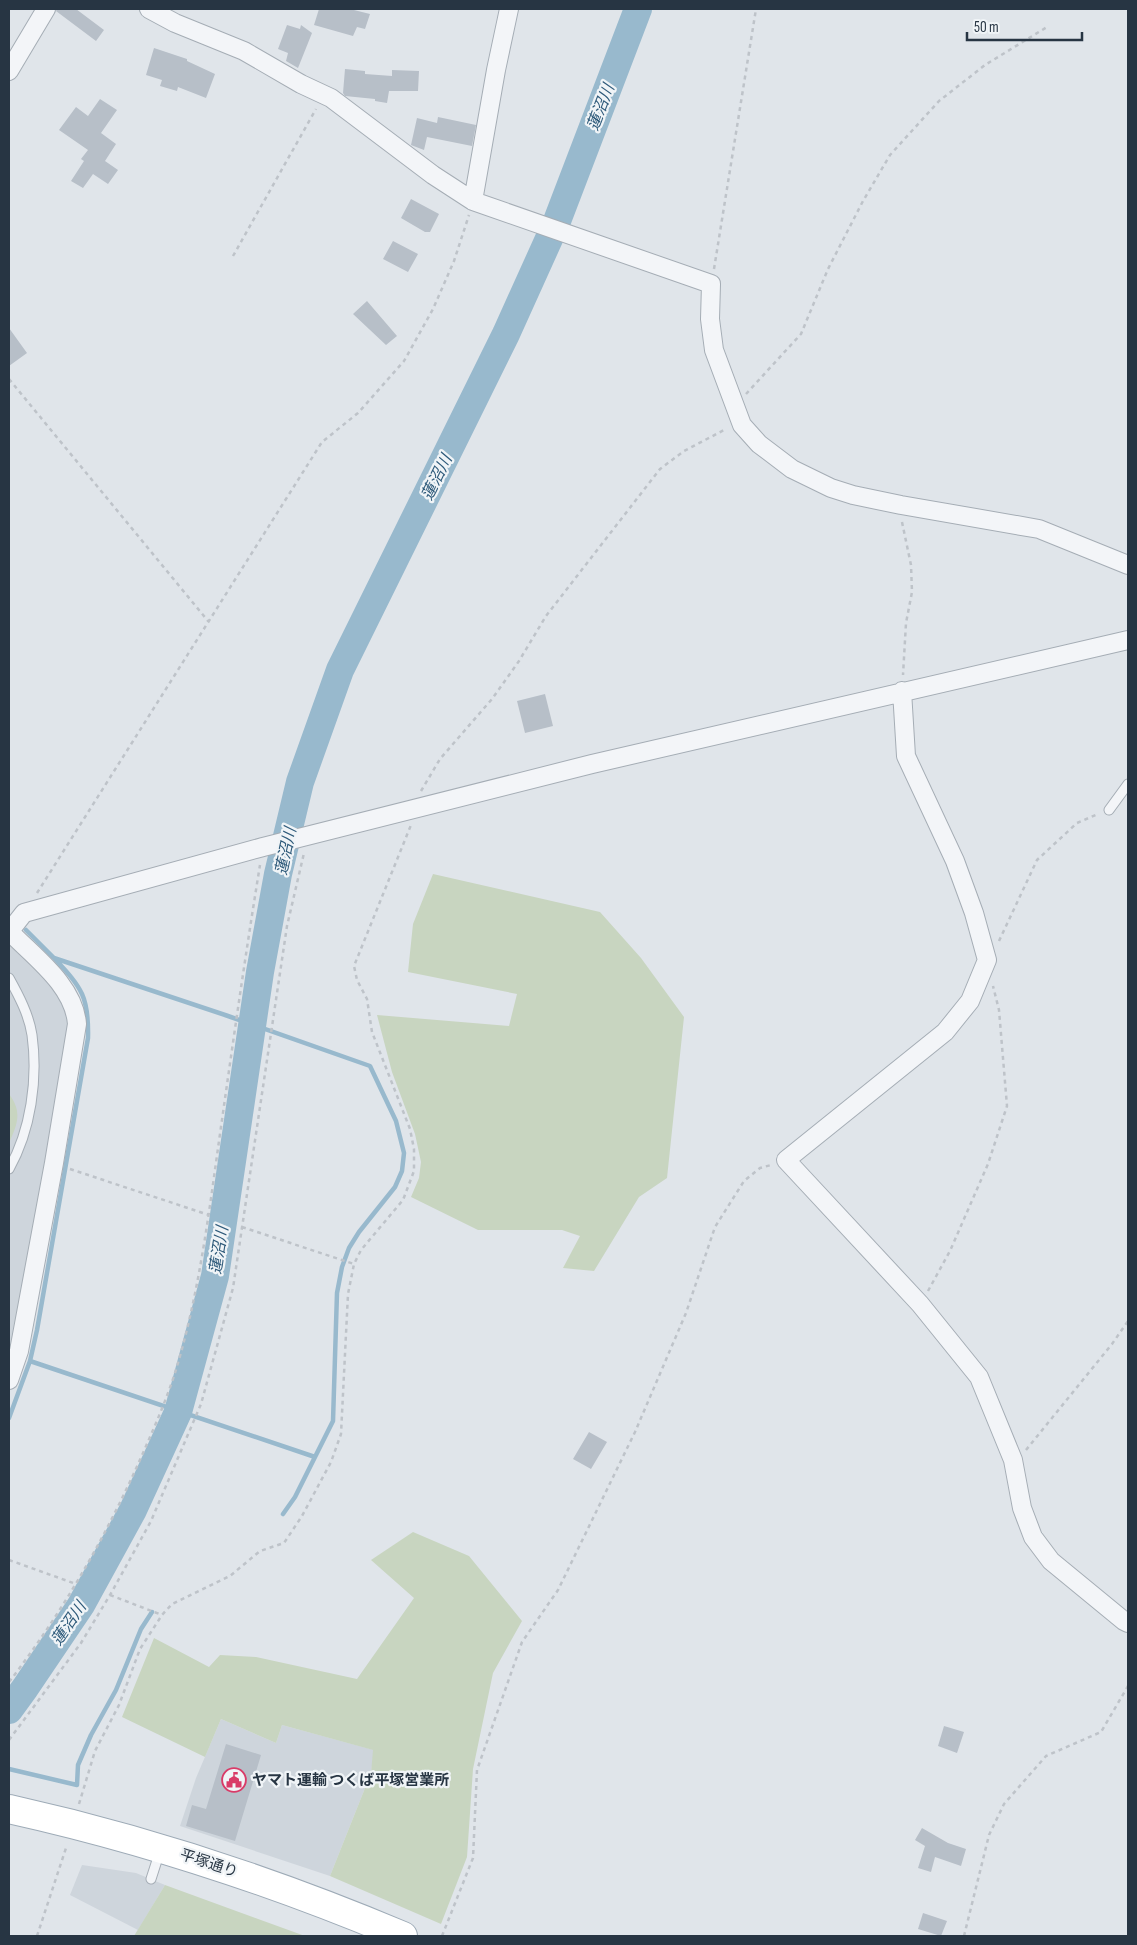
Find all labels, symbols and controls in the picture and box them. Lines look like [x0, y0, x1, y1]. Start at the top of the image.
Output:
scale bar [967, 10, 1082, 42]
text: 50 m [974, 18, 999, 37]
water label: 蓮沼川 [584, 80, 620, 133]
water label: 蓮沼川 [418, 450, 457, 503]
water label: 蓮沼川 [272, 824, 301, 877]
water label: 蓮沼川 [206, 1223, 233, 1275]
water label: 蓮沼川 [48, 1597, 92, 1649]
public building icon: ヤマト運輸 つくば平塚営業所 [221, 1767, 247, 1793]
place label: ヤマト運輸 つくば平塚営業所 [252, 1771, 449, 1790]
street label: 平塚通り [177, 1845, 240, 1882]

